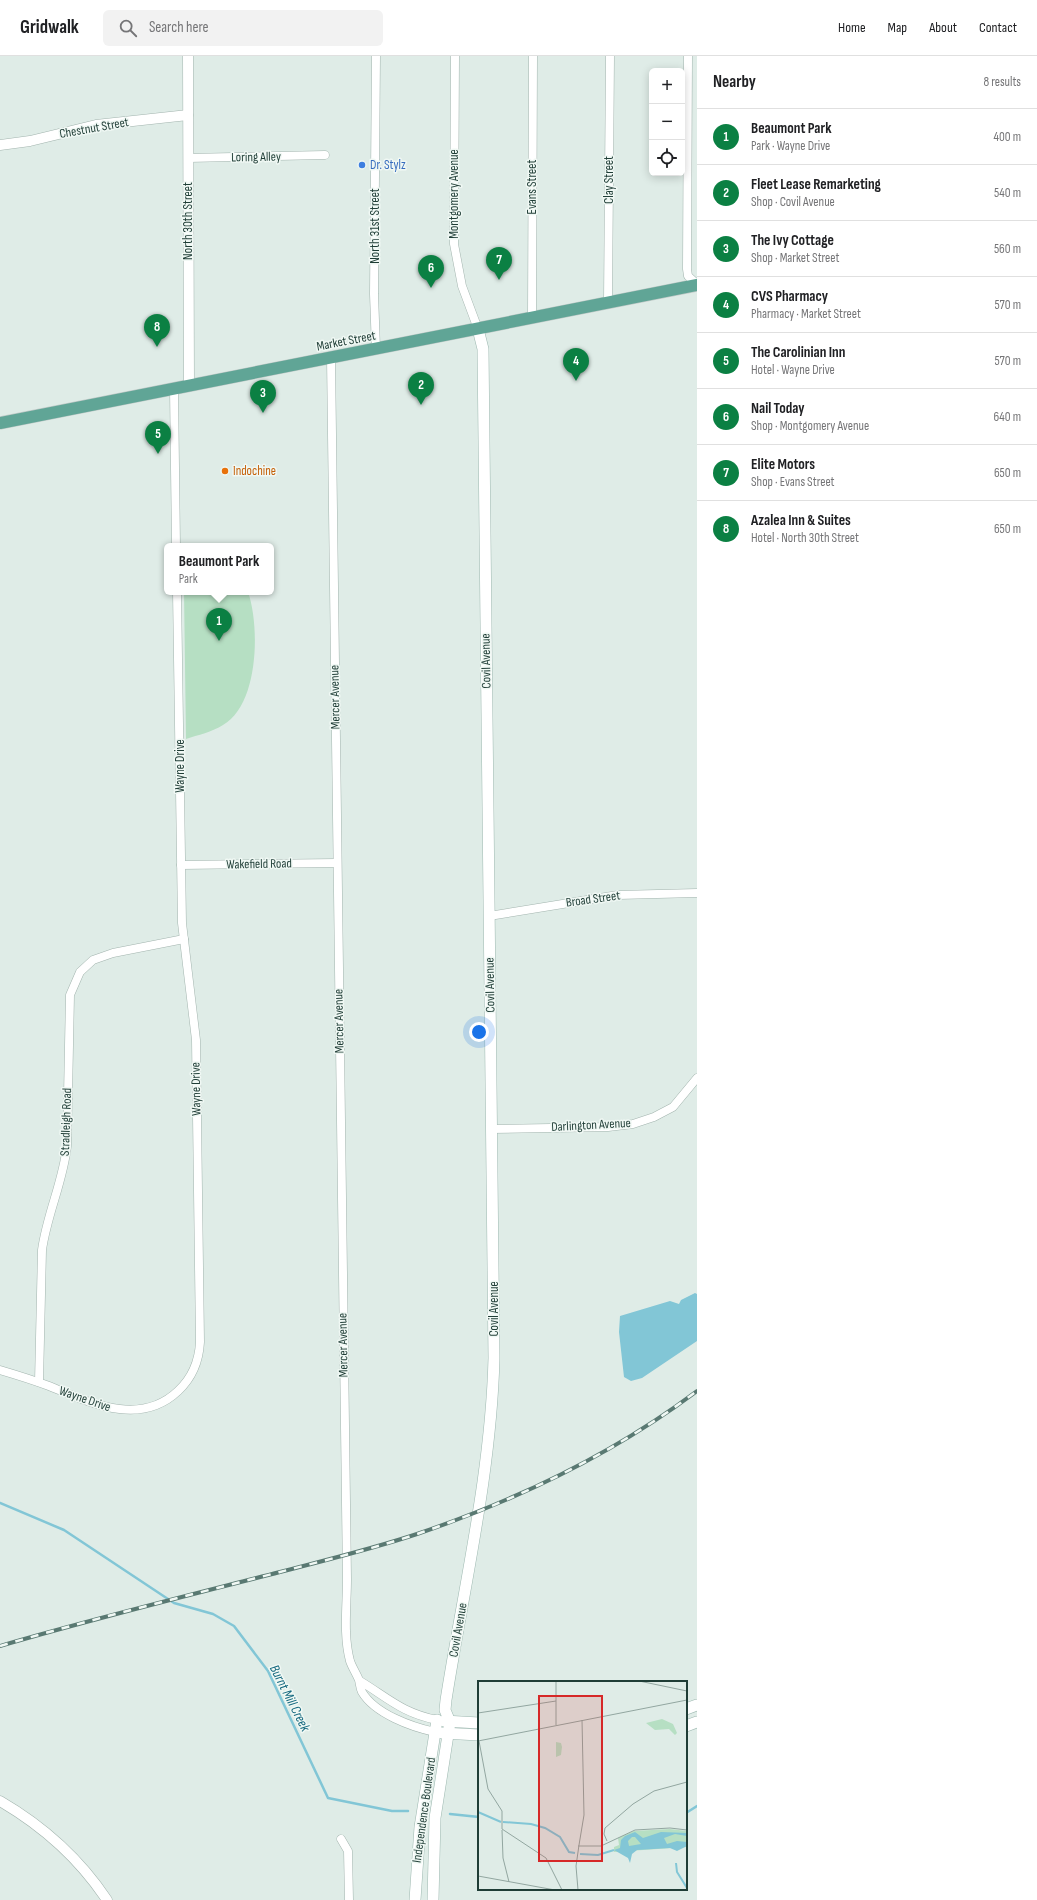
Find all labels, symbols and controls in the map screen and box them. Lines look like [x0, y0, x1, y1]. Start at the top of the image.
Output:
search box [103, 10, 383, 46]
text: Gridwalk [20, 16, 79, 39]
icon: search [117, 17, 139, 39]
text: Search here [149, 18, 209, 37]
text: Home [838, 19, 866, 36]
text: Map [888, 19, 907, 36]
text: About [929, 19, 957, 36]
text: Contact [979, 19, 1017, 36]
map controls [649, 68, 685, 176]
button: + [649, 68, 685, 104]
text: Nearby [713, 72, 756, 92]
text: 8 results [983, 74, 1021, 90]
button: − [649, 104, 685, 140]
street label: Chestnut Street [58, 114, 130, 142]
text: Beaumont Park [751, 119, 831, 138]
text: 1 [723, 129, 729, 145]
text: 400 m [994, 129, 1021, 145]
text: Park · Wayne Drive [751, 138, 830, 154]
button: locate [649, 140, 685, 176]
street label: Loring Alley [231, 149, 281, 165]
street label: Montgomery Avenue [446, 149, 462, 239]
street label: Clay Street [601, 156, 617, 204]
place label: Dr. Stylz [370, 157, 406, 173]
marker: Dr. Stylz [357, 160, 367, 170]
street label: Evans Street [524, 160, 540, 214]
text: Fleet Lease Remarketing [751, 175, 881, 194]
street label: North 30th Street [180, 182, 196, 260]
text: 2 [723, 185, 729, 201]
text: 540 m [994, 185, 1021, 201]
street label: North 31st Street [367, 188, 383, 264]
text: Shop · Covil Avenue [751, 194, 835, 210]
text: The Ivy Cottage [751, 231, 834, 250]
text: 3 [723, 241, 729, 257]
text: 560 m [994, 241, 1021, 257]
pin: 7 [486, 247, 512, 280]
text: Shop · Market Street [751, 250, 840, 266]
pin: 6 [418, 255, 444, 288]
text: CVS Pharmacy [751, 287, 828, 306]
text: 4 [723, 297, 729, 313]
text: 570 m [994, 297, 1021, 313]
text: Pharmacy · Market Street [751, 306, 861, 322]
pin: 8 [144, 314, 170, 347]
street label: Market Street [315, 327, 377, 355]
text: The Carolinian Inn [751, 343, 845, 362]
pin: 4 [563, 348, 589, 381]
text: 5 [723, 353, 729, 369]
text: 570 m [994, 353, 1021, 369]
text: Hotel · Wayne Drive [751, 362, 835, 378]
pin: 2 [408, 372, 434, 405]
pin: 3 [250, 380, 276, 413]
text: Nail Today [751, 399, 805, 418]
text: 6 [723, 409, 729, 425]
text: 640 m [993, 409, 1021, 425]
text: Shop · Montgomery Avenue [751, 418, 869, 434]
pin: 5 [145, 421, 171, 454]
text: Elite Motors [751, 455, 815, 474]
place label: Indochine [233, 463, 276, 479]
text: 7 [723, 465, 729, 481]
text: 650 m [994, 465, 1021, 481]
marker: Indochine [220, 466, 230, 476]
text: Shop · Evans Street [751, 474, 835, 490]
text: Azalea Inn & Suites [751, 511, 851, 530]
text: 8 [723, 521, 729, 537]
text: 650 m [994, 521, 1021, 537]
text: Hotel · North 30th Street [751, 530, 859, 546]
popup [164, 543, 274, 595]
text: Beaumont Park [179, 552, 259, 571]
text: Park [179, 571, 198, 587]
pin: 1 [206, 608, 232, 641]
street label: Covil Avenue [478, 633, 494, 689]
street label: Mercer Avenue [326, 665, 344, 729]
street label: Wayne Drive [172, 739, 188, 793]
street label: Wakefield Road [226, 855, 292, 873]
street label: Broad Street [565, 887, 621, 911]
street label: Covil Avenue [482, 957, 498, 1013]
street label: Mercer Avenue [330, 989, 348, 1053]
your location [469, 1022, 489, 1042]
street label: Wayne Drive [188, 1062, 204, 1116]
street label: Stradleigh Road [57, 1088, 75, 1156]
street label: Darlington Avenue [551, 1115, 631, 1135]
street label: Covil Avenue [486, 1281, 502, 1337]
street label: Mercer Avenue [334, 1313, 352, 1377]
street label: Wayne Drive [57, 1383, 113, 1415]
street label: Covil Avenue [445, 1601, 471, 1659]
water label: Burnt Mill Creek [266, 1662, 314, 1735]
inset map [478, 1681, 687, 1890]
street label: Independence Boulevard [409, 1756, 439, 1864]

